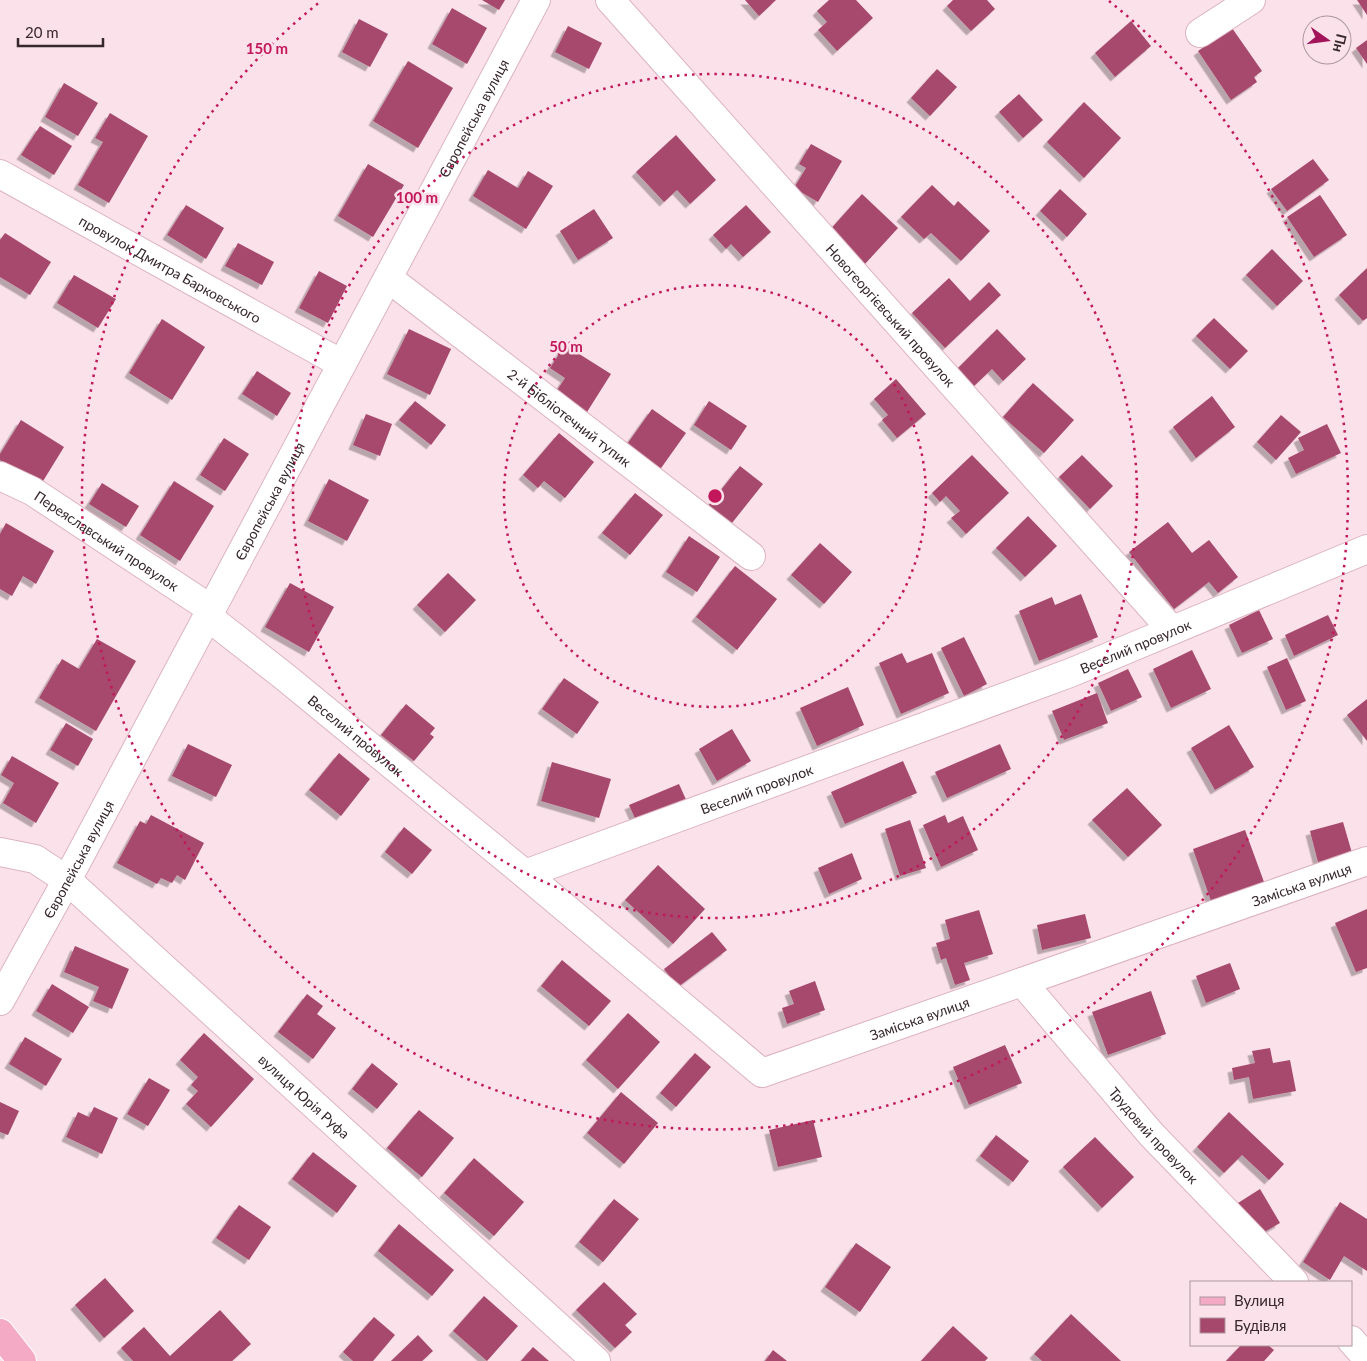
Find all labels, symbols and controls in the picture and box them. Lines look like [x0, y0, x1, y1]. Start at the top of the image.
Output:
scale bar [18, 15, 102, 47]
north arrow [1302, 15, 1352, 65]
text: 20 m [25, 23, 59, 41]
text: Пн [1330, 32, 1351, 54]
text: 150 m [246, 39, 288, 57]
street label: Європейська вулиця [435, 56, 512, 180]
text: 100 m [396, 188, 438, 206]
street label: провулок Дмитра Барковського [77, 211, 264, 326]
street label: Новогеоргієвський провулок [823, 240, 960, 390]
text: 50 m [549, 337, 583, 355]
street label: 2-й Бібліотечний тупик [505, 365, 635, 470]
street label: Європейська вулиця [231, 439, 308, 563]
street label: Переяславський провулок [32, 487, 183, 594]
centre of rings [706, 487, 724, 505]
street label: Веселий провулок [1077, 615, 1194, 677]
street label: Веселий провулок [305, 691, 408, 780]
street label: Веселий провулок [698, 760, 816, 817]
street label: Європейська вулиця [39, 797, 117, 921]
street label: Заміська вулиця [1249, 859, 1353, 909]
street label: Заміська вулиця [867, 993, 971, 1043]
street label: вулиця Юрія Руфа [255, 1050, 354, 1142]
street label: Трудовий провулок [1106, 1083, 1203, 1187]
legend [1190, 1281, 1352, 1346]
text: Вулиця [1234, 1291, 1284, 1309]
text: Будівля [1234, 1316, 1286, 1334]

